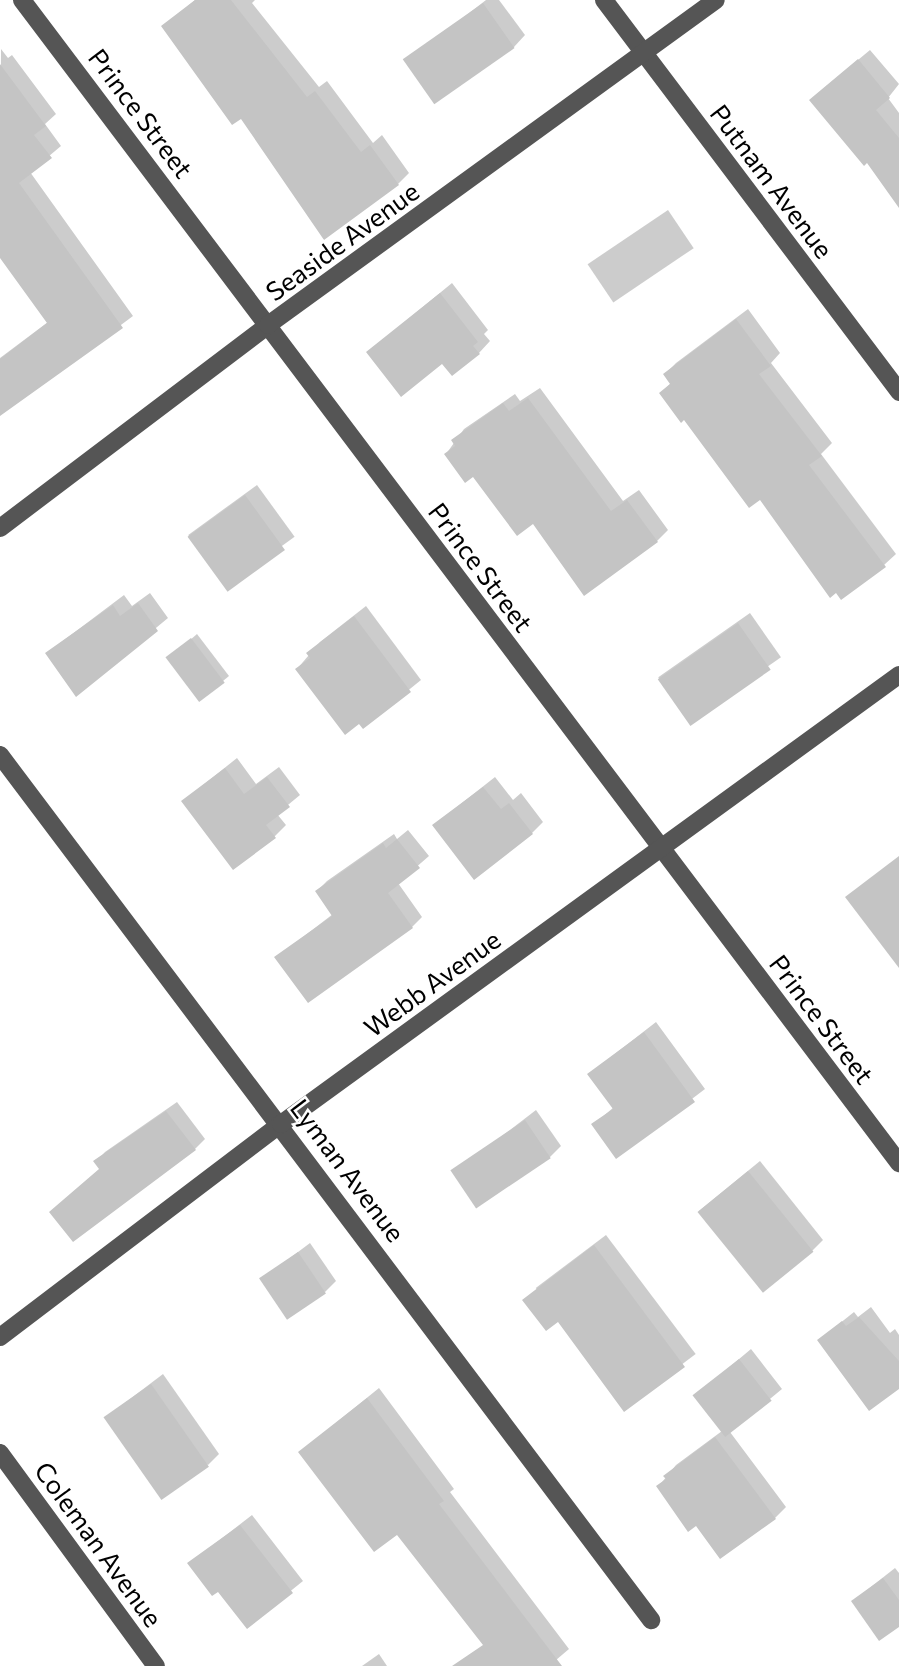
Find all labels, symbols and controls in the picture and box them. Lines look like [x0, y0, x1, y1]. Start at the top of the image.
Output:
street label: Prince Street [82, 42, 200, 184]
street label: Putnam Avenue [704, 98, 840, 264]
street label: Seaside Avenue [259, 175, 425, 307]
street label: Prince Street [422, 496, 540, 638]
street label: Webb Avenue [358, 923, 506, 1043]
street label: Prince Street [763, 948, 881, 1090]
street label: Lyman Avenue [284, 1093, 412, 1247]
street label: Coleman Avenue [29, 1455, 169, 1633]

